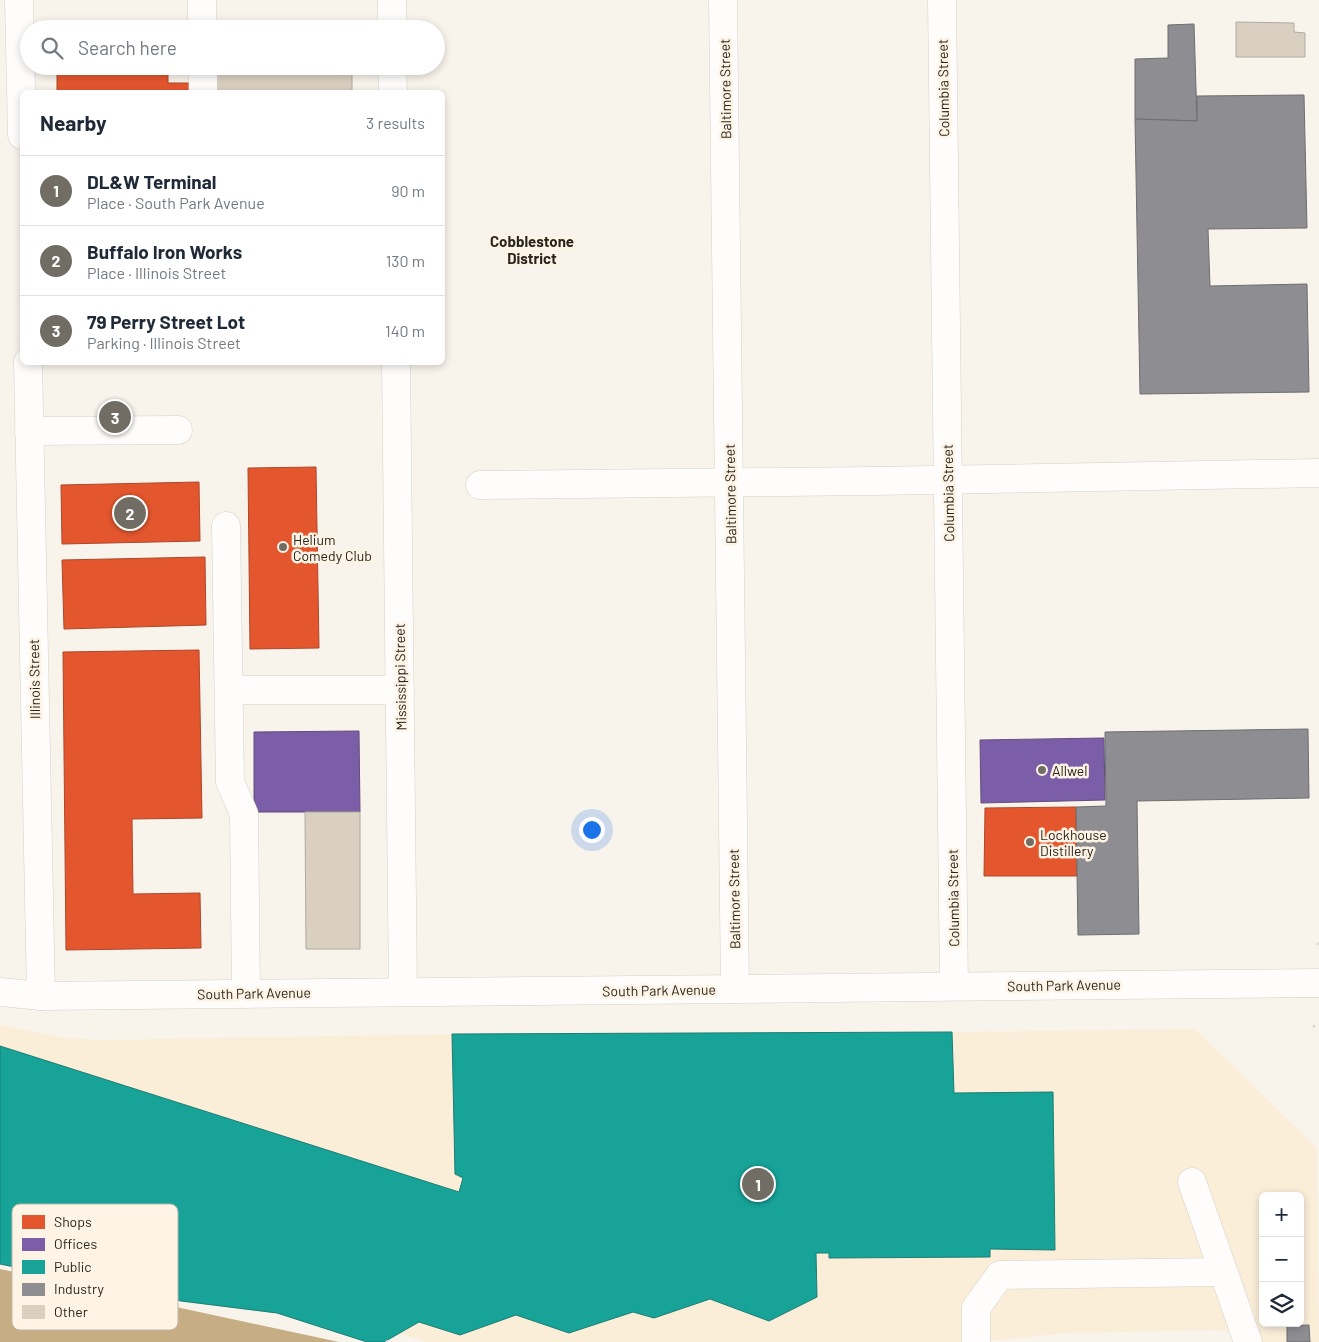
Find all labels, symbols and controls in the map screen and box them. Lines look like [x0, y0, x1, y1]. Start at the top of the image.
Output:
search box [20, 20, 445, 75]
icon: search [38, 34, 66, 62]
text: Search here [78, 36, 177, 59]
street label: Baltimore Street [716, 39, 734, 139]
street label: Columbia Street [934, 39, 952, 137]
text: Nearby [40, 110, 106, 135]
text: 3 results [366, 113, 425, 132]
text: DL&W Terminal [87, 170, 216, 193]
text: 1 [53, 181, 59, 200]
text: 90 m [391, 181, 425, 200]
text: Place · South Park Avenue [87, 193, 265, 212]
district label: Cobblestone District [490, 232, 574, 267]
text: Buffalo Iron Works [87, 240, 242, 263]
text: 2 [52, 251, 60, 270]
text: 130 m [386, 251, 425, 270]
text: Place · Illinois Street [87, 263, 226, 282]
text: 79 Perry Street Lot [87, 310, 245, 333]
text: 3 [52, 321, 60, 340]
text: 140 m [385, 321, 425, 340]
text: Parking · Illinois Street [87, 333, 241, 352]
pin: 3 [99, 398, 131, 436]
street label: Baltimore Street [721, 444, 739, 544]
street label: Columbia Street [939, 444, 957, 542]
pin: 2 [114, 494, 146, 532]
place label: Helium Comedy Club [293, 531, 372, 564]
marker: Helium Comedy Club [277, 541, 289, 553]
street label: Mississippi Street [391, 623, 409, 731]
street label: Illinois Street [25, 639, 43, 719]
place label: Allwel [1052, 762, 1087, 779]
marker: Allwel [1036, 764, 1048, 776]
your location [579, 817, 605, 843]
place label: Lockhouse Distillery [1040, 826, 1107, 859]
marker: Lockhouse Distillery [1024, 836, 1036, 848]
street label: Baltimore Street [725, 849, 743, 949]
street label: Columbia Street [944, 849, 962, 947]
street label: South Park Avenue [1007, 976, 1121, 994]
street label: South Park Avenue [602, 981, 716, 999]
street label: South Park Avenue [197, 984, 311, 1002]
pin: 1 [742, 1165, 774, 1203]
map controls [1259, 1192, 1304, 1327]
button: + [1259, 1192, 1304, 1237]
legend [12, 1204, 178, 1330]
text: Shops [54, 1213, 92, 1230]
text: Offices [54, 1235, 97, 1252]
button: − [1259, 1237, 1304, 1282]
text: Public [54, 1258, 92, 1275]
text: Industry [54, 1280, 105, 1297]
button: layers [1259, 1282, 1304, 1327]
text: Other [54, 1303, 88, 1320]

